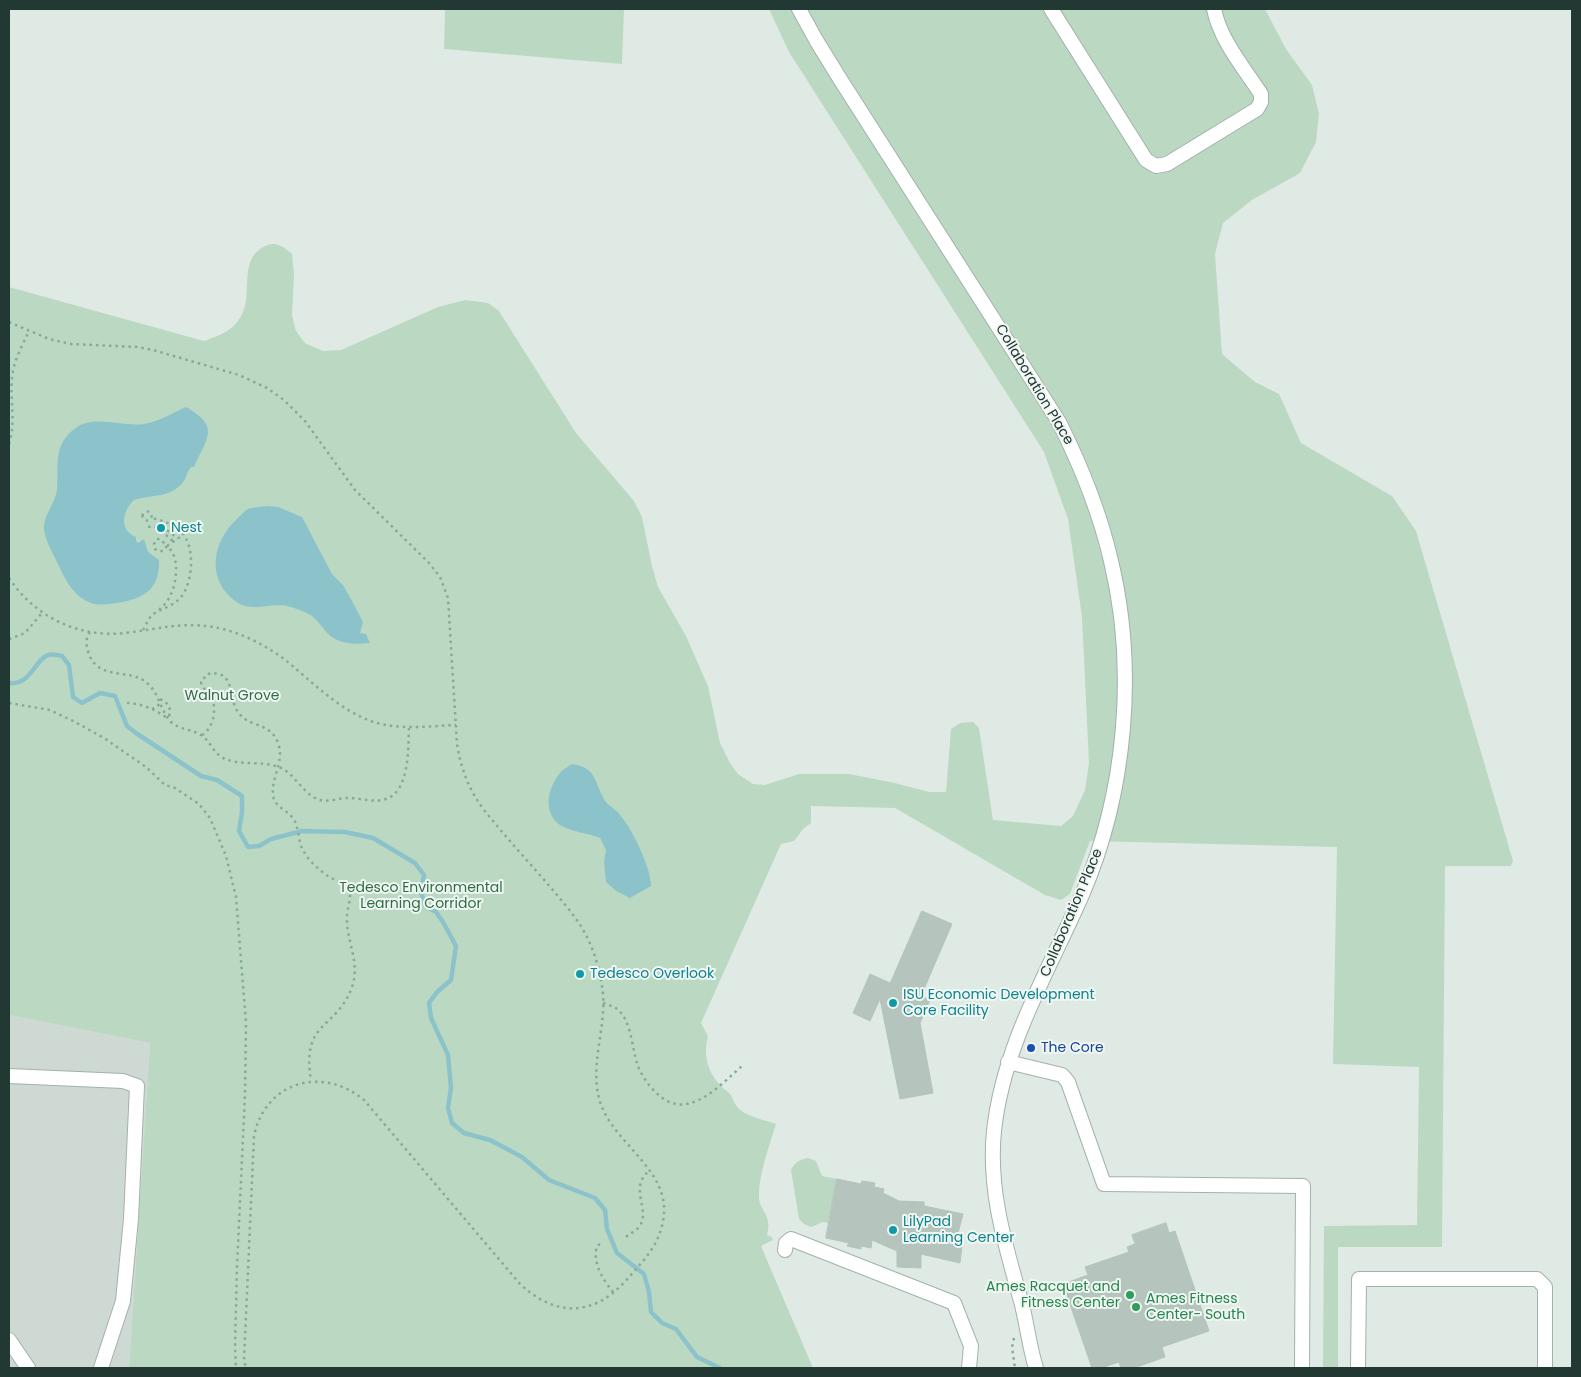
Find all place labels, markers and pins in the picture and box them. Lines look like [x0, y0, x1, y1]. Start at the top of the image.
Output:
place label: Nest [171, 520, 202, 536]
marker: Nest [155, 522, 167, 534]
place label: Tedesco Overlook [590, 966, 714, 982]
marker: Tedesco Overlook [574, 968, 586, 980]
place label: ISU Economic Development Core Facility [903, 987, 1095, 1020]
marker: ISU Economic Development Core Facility [887, 997, 899, 1009]
place label: The Core [1041, 1040, 1104, 1056]
marker: The Core [1025, 1042, 1037, 1054]
place label: LilyPad Learning Center [903, 1214, 1014, 1246]
marker: LilyPad Learning Center [887, 1224, 899, 1236]
place label: Ames Racquet and Fitness Center [986, 1279, 1120, 1311]
marker: Ames Racquet and Fitness Center [1124, 1289, 1136, 1301]
place label: Ames Fitness Center- South [1146, 1291, 1245, 1324]
marker: Ames Fitness Center- South [1130, 1301, 1142, 1313]

